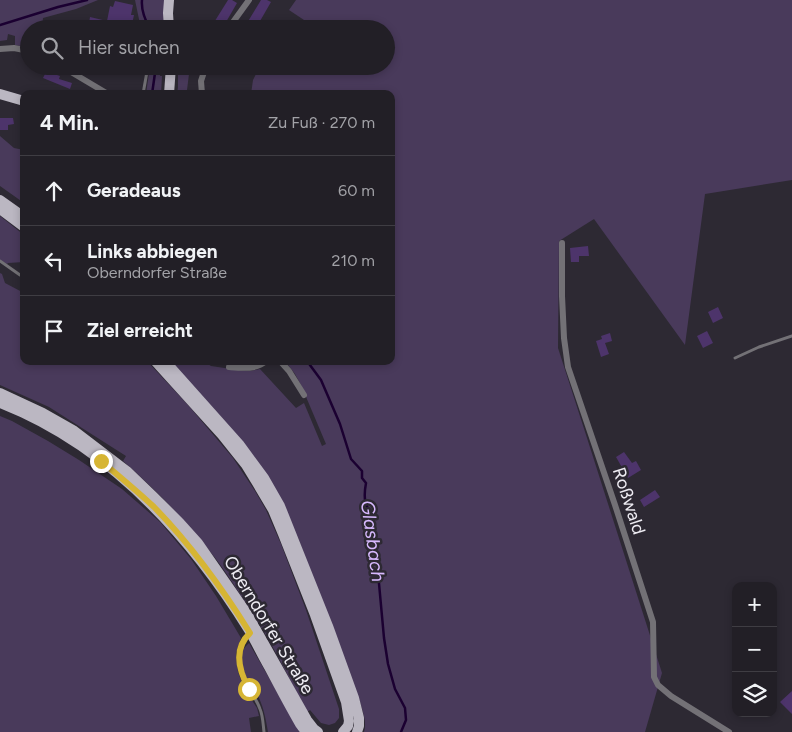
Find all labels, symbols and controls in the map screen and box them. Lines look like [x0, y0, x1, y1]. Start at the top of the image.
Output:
search box [20, 20, 395, 75]
icon: search [38, 34, 66, 62]
text: Hier suchen [78, 36, 179, 59]
text: 4 Min. [40, 110, 99, 135]
text: Zu Fuß · 270 m [268, 113, 375, 132]
icon: ahead [40, 177, 68, 205]
text: Geradeaus [87, 179, 181, 202]
text: 60 m [338, 181, 375, 200]
text: Links abbiegen [87, 240, 218, 263]
icon: left [40, 247, 68, 275]
text: 210 m [332, 251, 375, 270]
text: Oberndorfer Straße [87, 263, 227, 282]
icon: arrive [40, 317, 68, 345]
text: Ziel erreicht [87, 319, 193, 342]
route end [90, 450, 113, 473]
street label: Roßwald [608, 465, 650, 537]
water label: Glasbach [356, 499, 390, 584]
street label: Oberndorfer Straße [219, 552, 319, 698]
map controls [732, 582, 777, 717]
button: + [732, 582, 777, 627]
button: − [732, 627, 777, 672]
button: layers [732, 672, 777, 717]
route start [238, 678, 261, 701]

